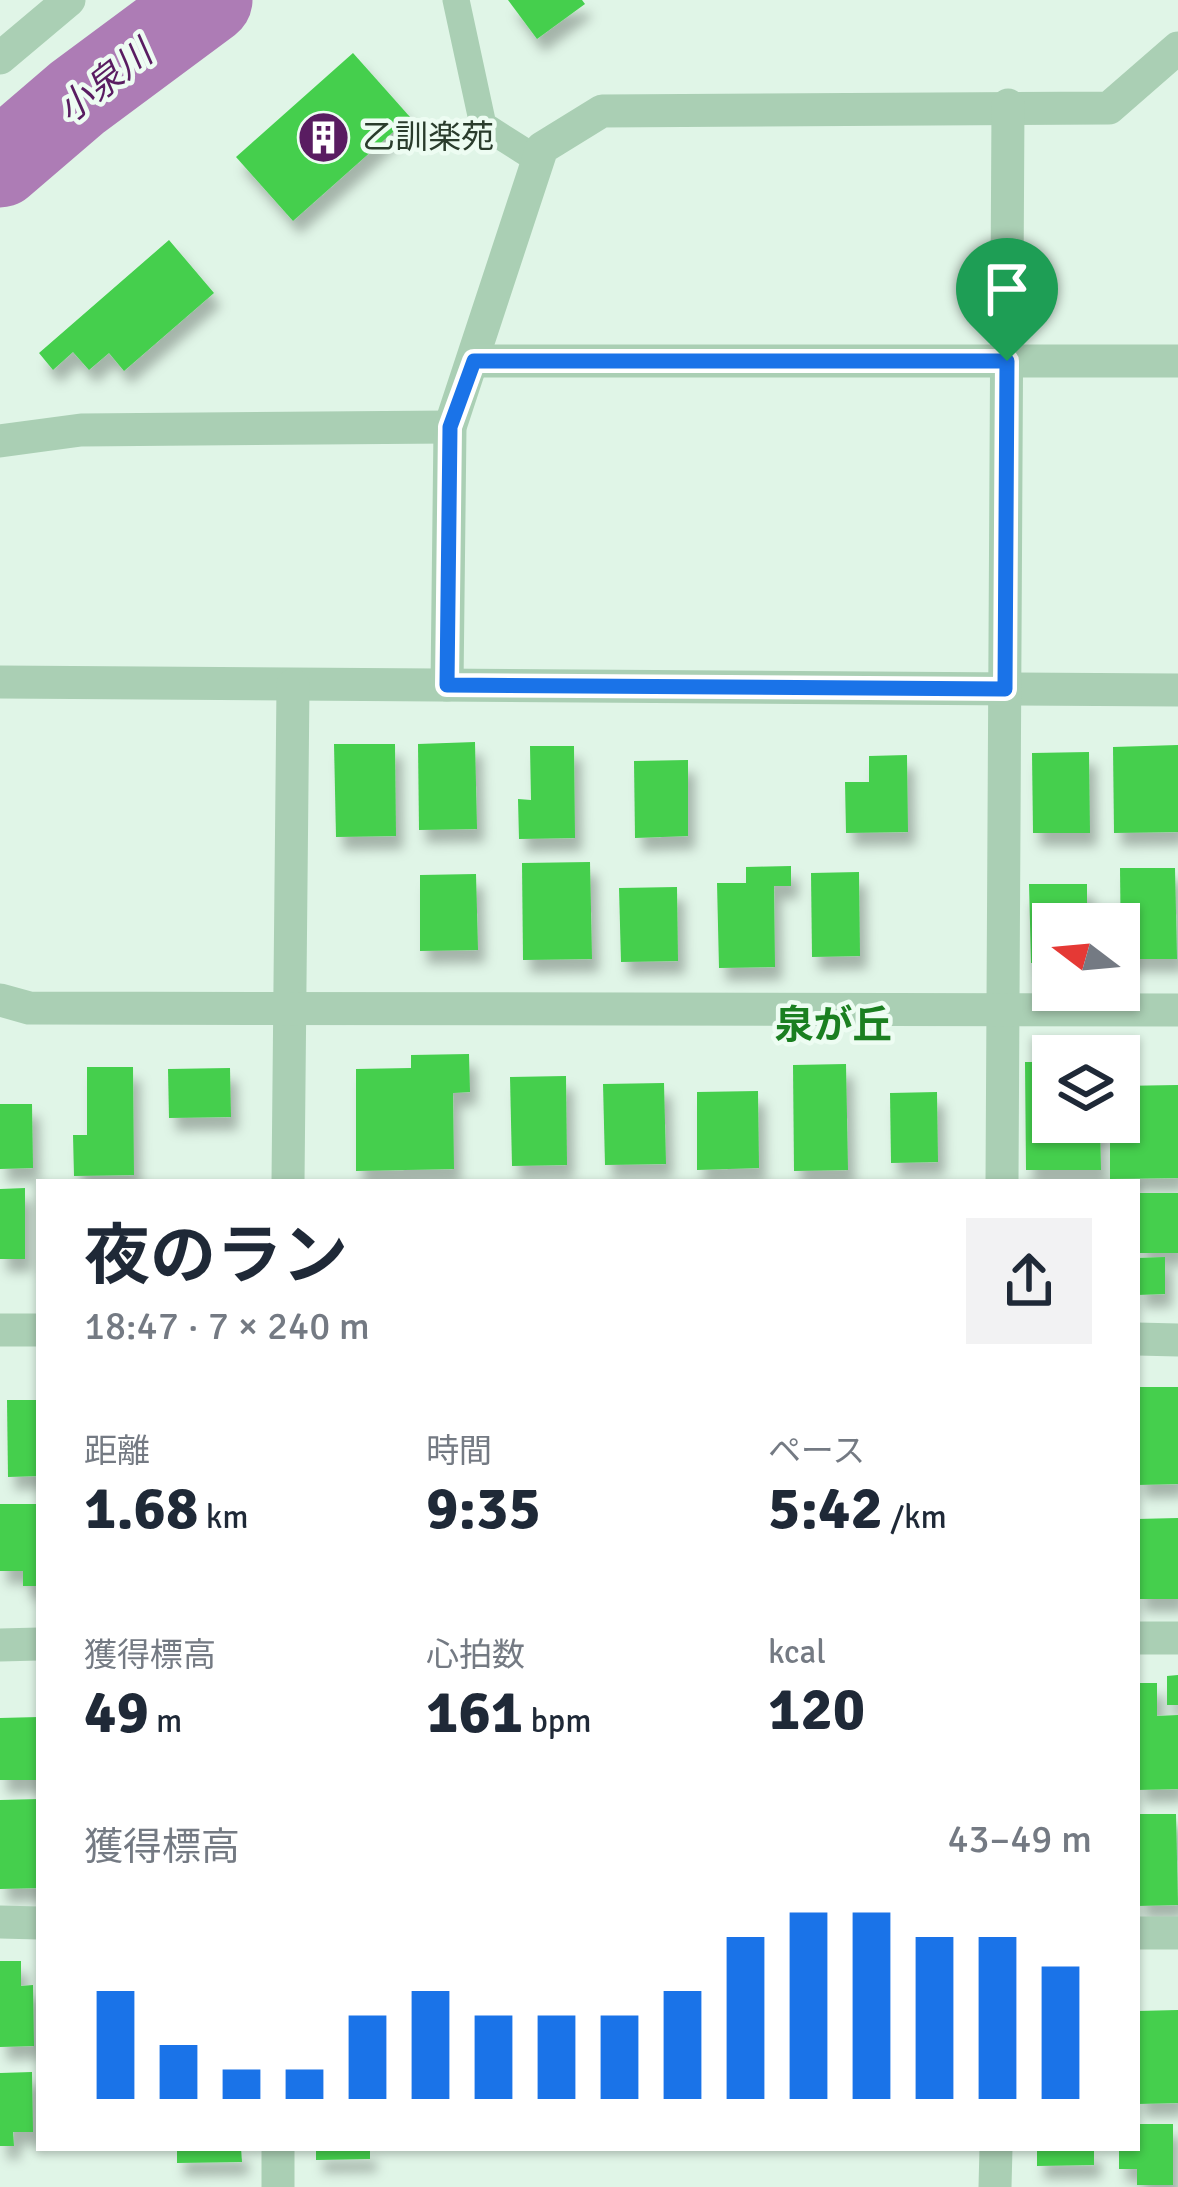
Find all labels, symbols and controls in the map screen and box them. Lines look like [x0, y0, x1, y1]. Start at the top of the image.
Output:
water label: 小泉川 [49, 29, 165, 133]
building icon: 乙訓楽苑 [295, 109, 351, 165]
place label: 乙訓楽苑 [362, 117, 494, 158]
pin [956, 238, 1058, 361]
icon: arrive [974, 256, 1040, 322]
north arrow [1032, 903, 1140, 1011]
map controls [1032, 903, 1140, 1143]
district label: 泉が丘 [774, 1001, 892, 1049]
button: layers [1032, 1035, 1140, 1143]
text: 夜のラン [84, 1216, 348, 1297]
button: share [966, 1218, 1092, 1344]
text: 18:47 · 7 × 240 m [84, 1302, 370, 1350]
text: 距離 [84, 1431, 150, 1472]
text: 時間 [426, 1431, 492, 1472]
text: ペース [768, 1431, 865, 1472]
text: 1.68 [84, 1472, 198, 1546]
text: 9:35 [426, 1472, 541, 1546]
text: 5:42 [768, 1472, 883, 1546]
text: km [198, 1497, 249, 1538]
text: /km [883, 1497, 947, 1538]
text: kcal [768, 1632, 826, 1673]
text: 獲得標高 [84, 1635, 216, 1676]
text: 心拍数 [426, 1635, 525, 1676]
text: 120 [768, 1673, 865, 1747]
text: 49 [84, 1676, 149, 1750]
text: 161 [426, 1676, 523, 1750]
text: m [149, 1701, 182, 1742]
text: bpm [523, 1701, 592, 1742]
text: 43–49 m [947, 1815, 1092, 1863]
text: 獲得標高 [84, 1823, 240, 1871]

